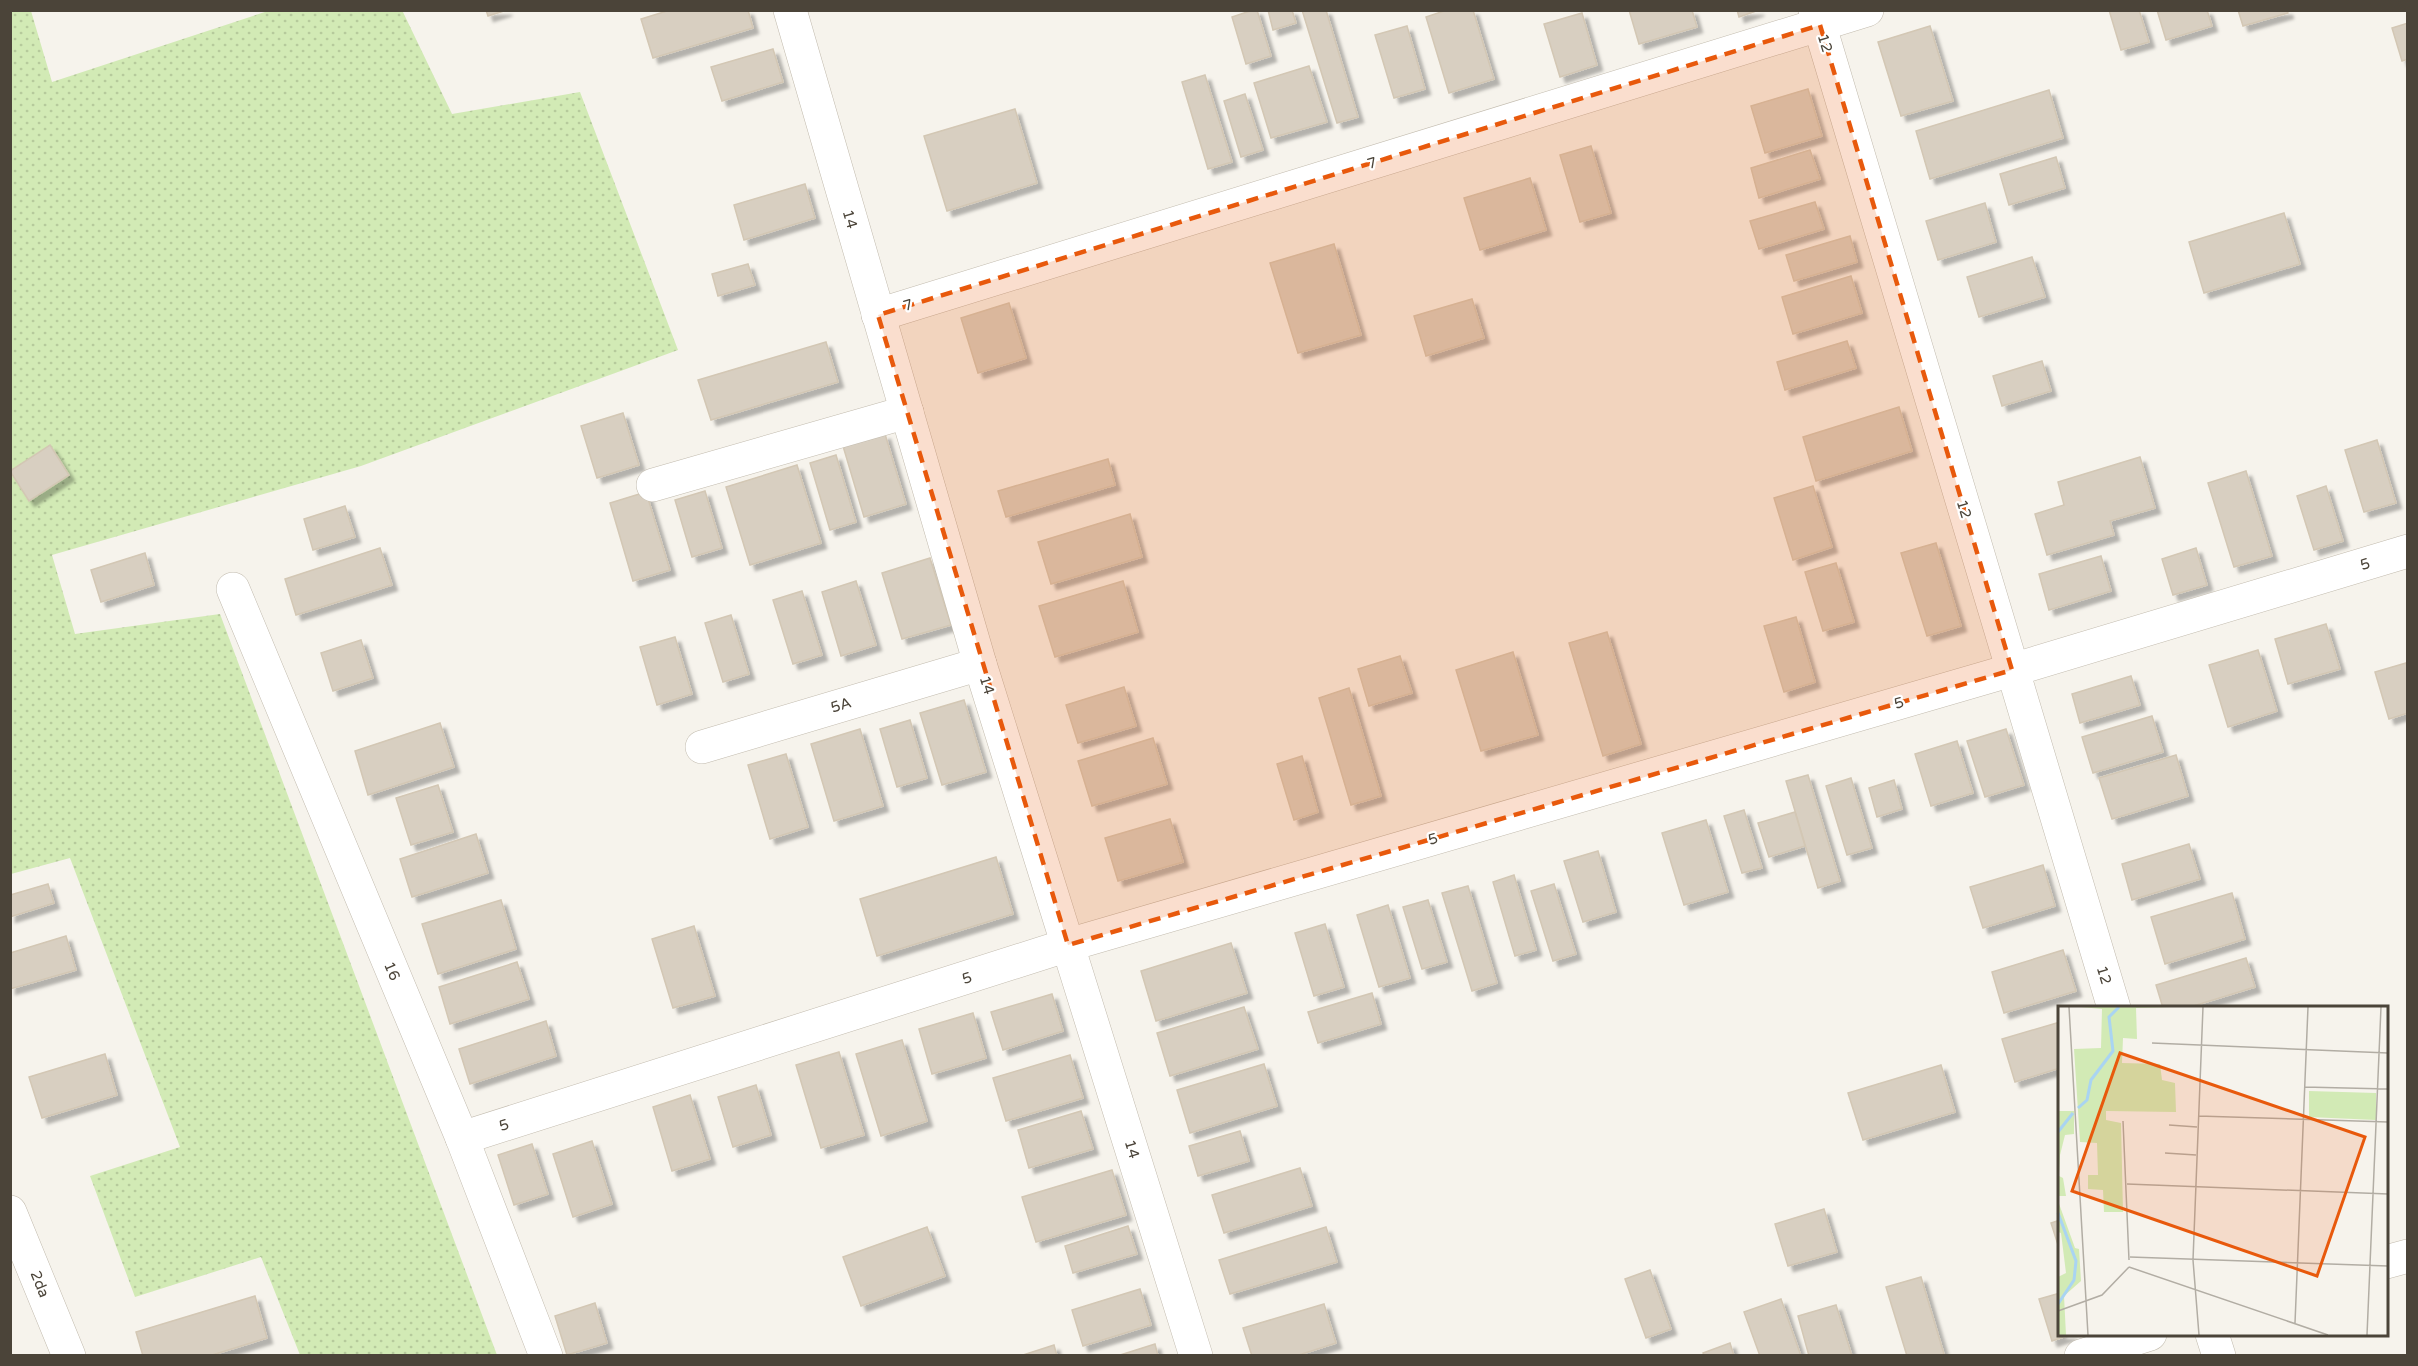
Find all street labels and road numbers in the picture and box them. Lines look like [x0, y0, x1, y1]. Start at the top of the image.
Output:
street label: 12 [1814, 31, 1836, 55]
street label: 7 [1365, 153, 1379, 173]
street label: 14 [839, 207, 861, 231]
street label: 7 [901, 295, 915, 315]
street label: 12 [1953, 497, 1975, 521]
street label: 5 [2358, 554, 2372, 574]
street label: 14 [976, 673, 998, 697]
street label: 5A [829, 693, 853, 717]
street label: 5 [1892, 693, 1906, 713]
street label: 5 [1426, 829, 1440, 849]
street label: 16 [380, 959, 404, 983]
street label: 12 [2093, 963, 2115, 987]
street label: 5 [960, 968, 974, 988]
street label: 5 [497, 1115, 511, 1135]
street label: 14 [1121, 1137, 1143, 1161]
street label: 2da [27, 1268, 53, 1300]

